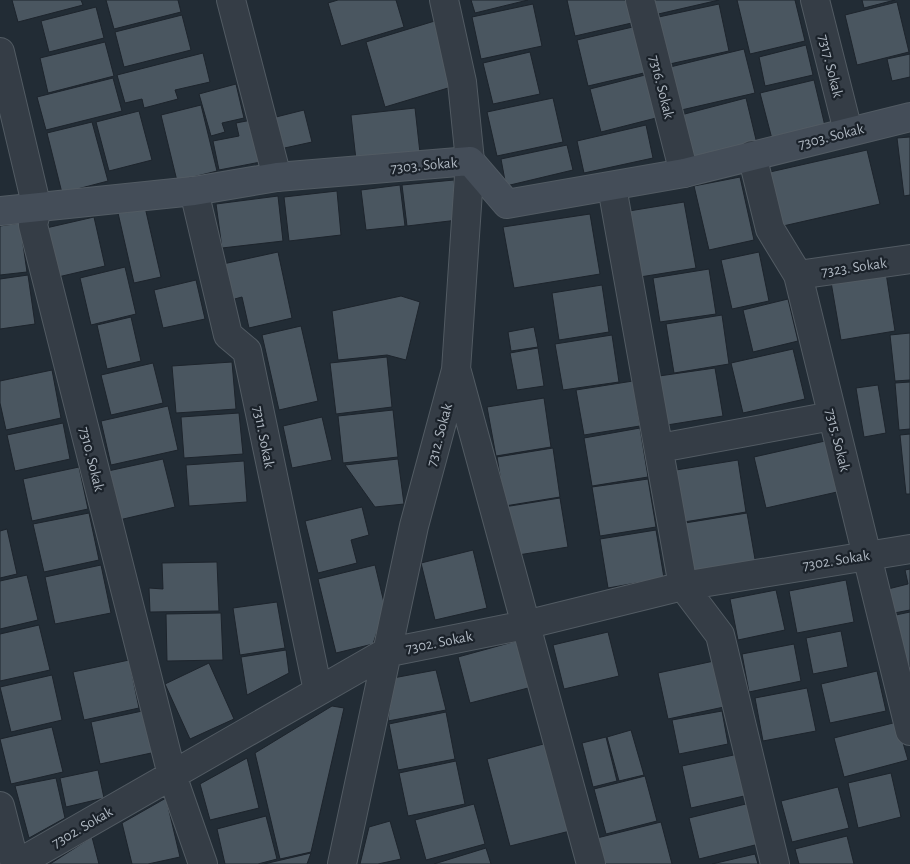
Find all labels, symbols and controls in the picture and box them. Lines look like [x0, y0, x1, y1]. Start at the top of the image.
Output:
street label: 7317. Sokak [815, 33, 846, 99]
street label: 7316. Sokak [646, 54, 677, 121]
street label: 7303. Sokak [797, 121, 866, 152]
street label: 7303. Sokak [390, 155, 458, 176]
street label: 7323. Sokak [820, 255, 888, 280]
street label: 7312. Sokak [424, 402, 455, 468]
street label: 7311. Sokak [250, 405, 277, 470]
street label: 7315. Sokak [822, 407, 853, 473]
street label: 7310. Sokak [76, 425, 107, 493]
street label: 7302. Sokak [802, 548, 871, 573]
street label: 7302. Sokak [405, 629, 474, 656]
street label: 7302. Sokak [49, 804, 115, 851]

